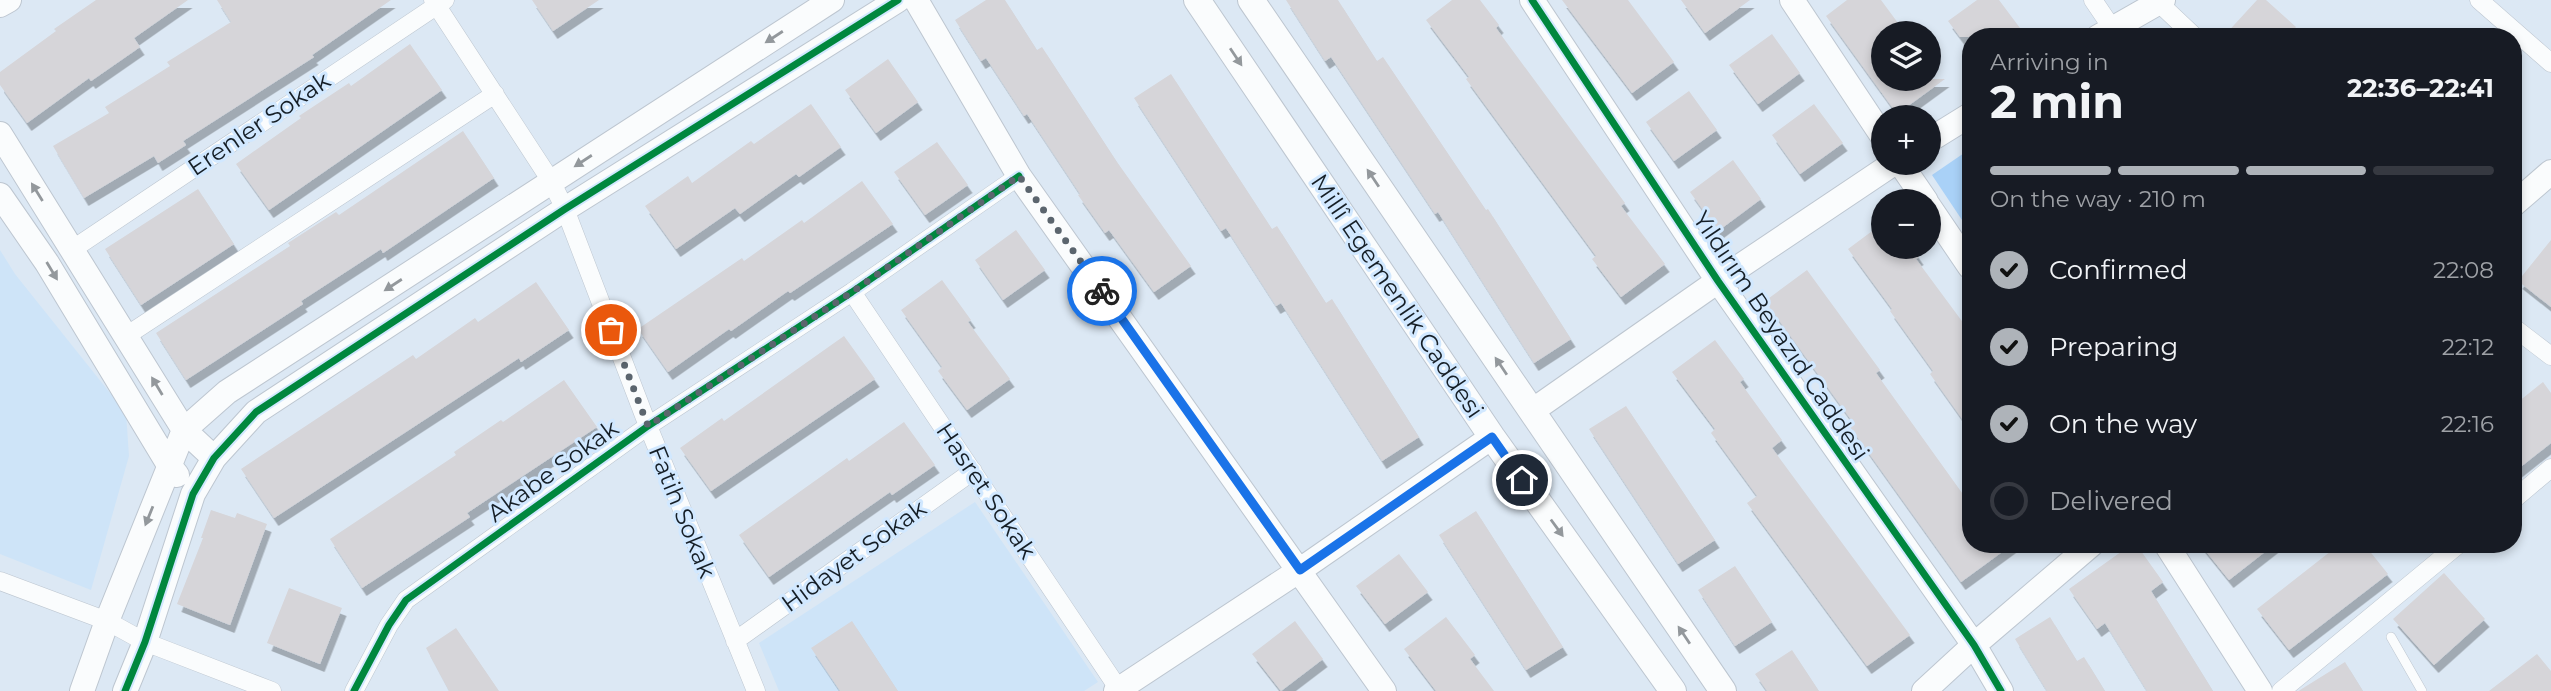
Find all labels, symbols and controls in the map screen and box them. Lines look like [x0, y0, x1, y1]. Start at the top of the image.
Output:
map controls [1871, 21, 1941, 259]
button: layers [1871, 21, 1941, 91]
one-way arrow [765, 30, 784, 43]
one-way arrow [1229, 47, 1242, 66]
text: Arriving in [1990, 48, 2109, 76]
street label: Erenler Sokak [182, 65, 336, 182]
text: 22:36–22:41 [2347, 72, 2494, 104]
text: 2 min [1990, 73, 2124, 130]
button: + [1871, 105, 1941, 175]
one-way arrow [574, 154, 593, 167]
street label: Millî Egemenlik Caddesi [1305, 168, 1490, 423]
one-way arrow [1366, 168, 1379, 188]
one-way arrow [31, 182, 44, 202]
text: On the way · 210 m [1990, 185, 2206, 213]
button: − [1871, 189, 1941, 259]
street label: Yıldırım Beyazıd Caddesi [1687, 206, 1876, 466]
icon: check [1990, 251, 2028, 289]
text: Confirmed [2049, 254, 2188, 286]
courier [1067, 256, 1137, 326]
text: 22:08 [2433, 256, 2494, 284]
one-way arrow [46, 262, 59, 281]
icon: bike [1083, 272, 1121, 310]
one-way arrow [383, 278, 402, 291]
pin [581, 300, 641, 360]
icon: bag [592, 311, 630, 349]
icon: check [1990, 328, 2028, 366]
text: Preparing [2049, 331, 2178, 363]
text: 22:12 [2442, 333, 2494, 361]
one-way arrow [1494, 357, 1508, 375]
one-way arrow [150, 376, 163, 395]
icon: check [1990, 405, 2028, 443]
text: On the way [2049, 408, 2197, 440]
text: 22:16 [2441, 410, 2494, 438]
street label: Akabe Sokak [481, 413, 624, 528]
street label: Hasret Sokak [930, 417, 1043, 565]
street label: Fatih Sokak [643, 441, 722, 583]
pin [1492, 450, 1552, 510]
icon: home [1503, 461, 1541, 499]
text: Delivered [2049, 485, 2173, 517]
street label: Hidayet Sokak [776, 493, 932, 618]
one-way arrow [143, 505, 154, 526]
one-way arrow [1550, 519, 1564, 537]
one-way arrow [1678, 625, 1691, 644]

